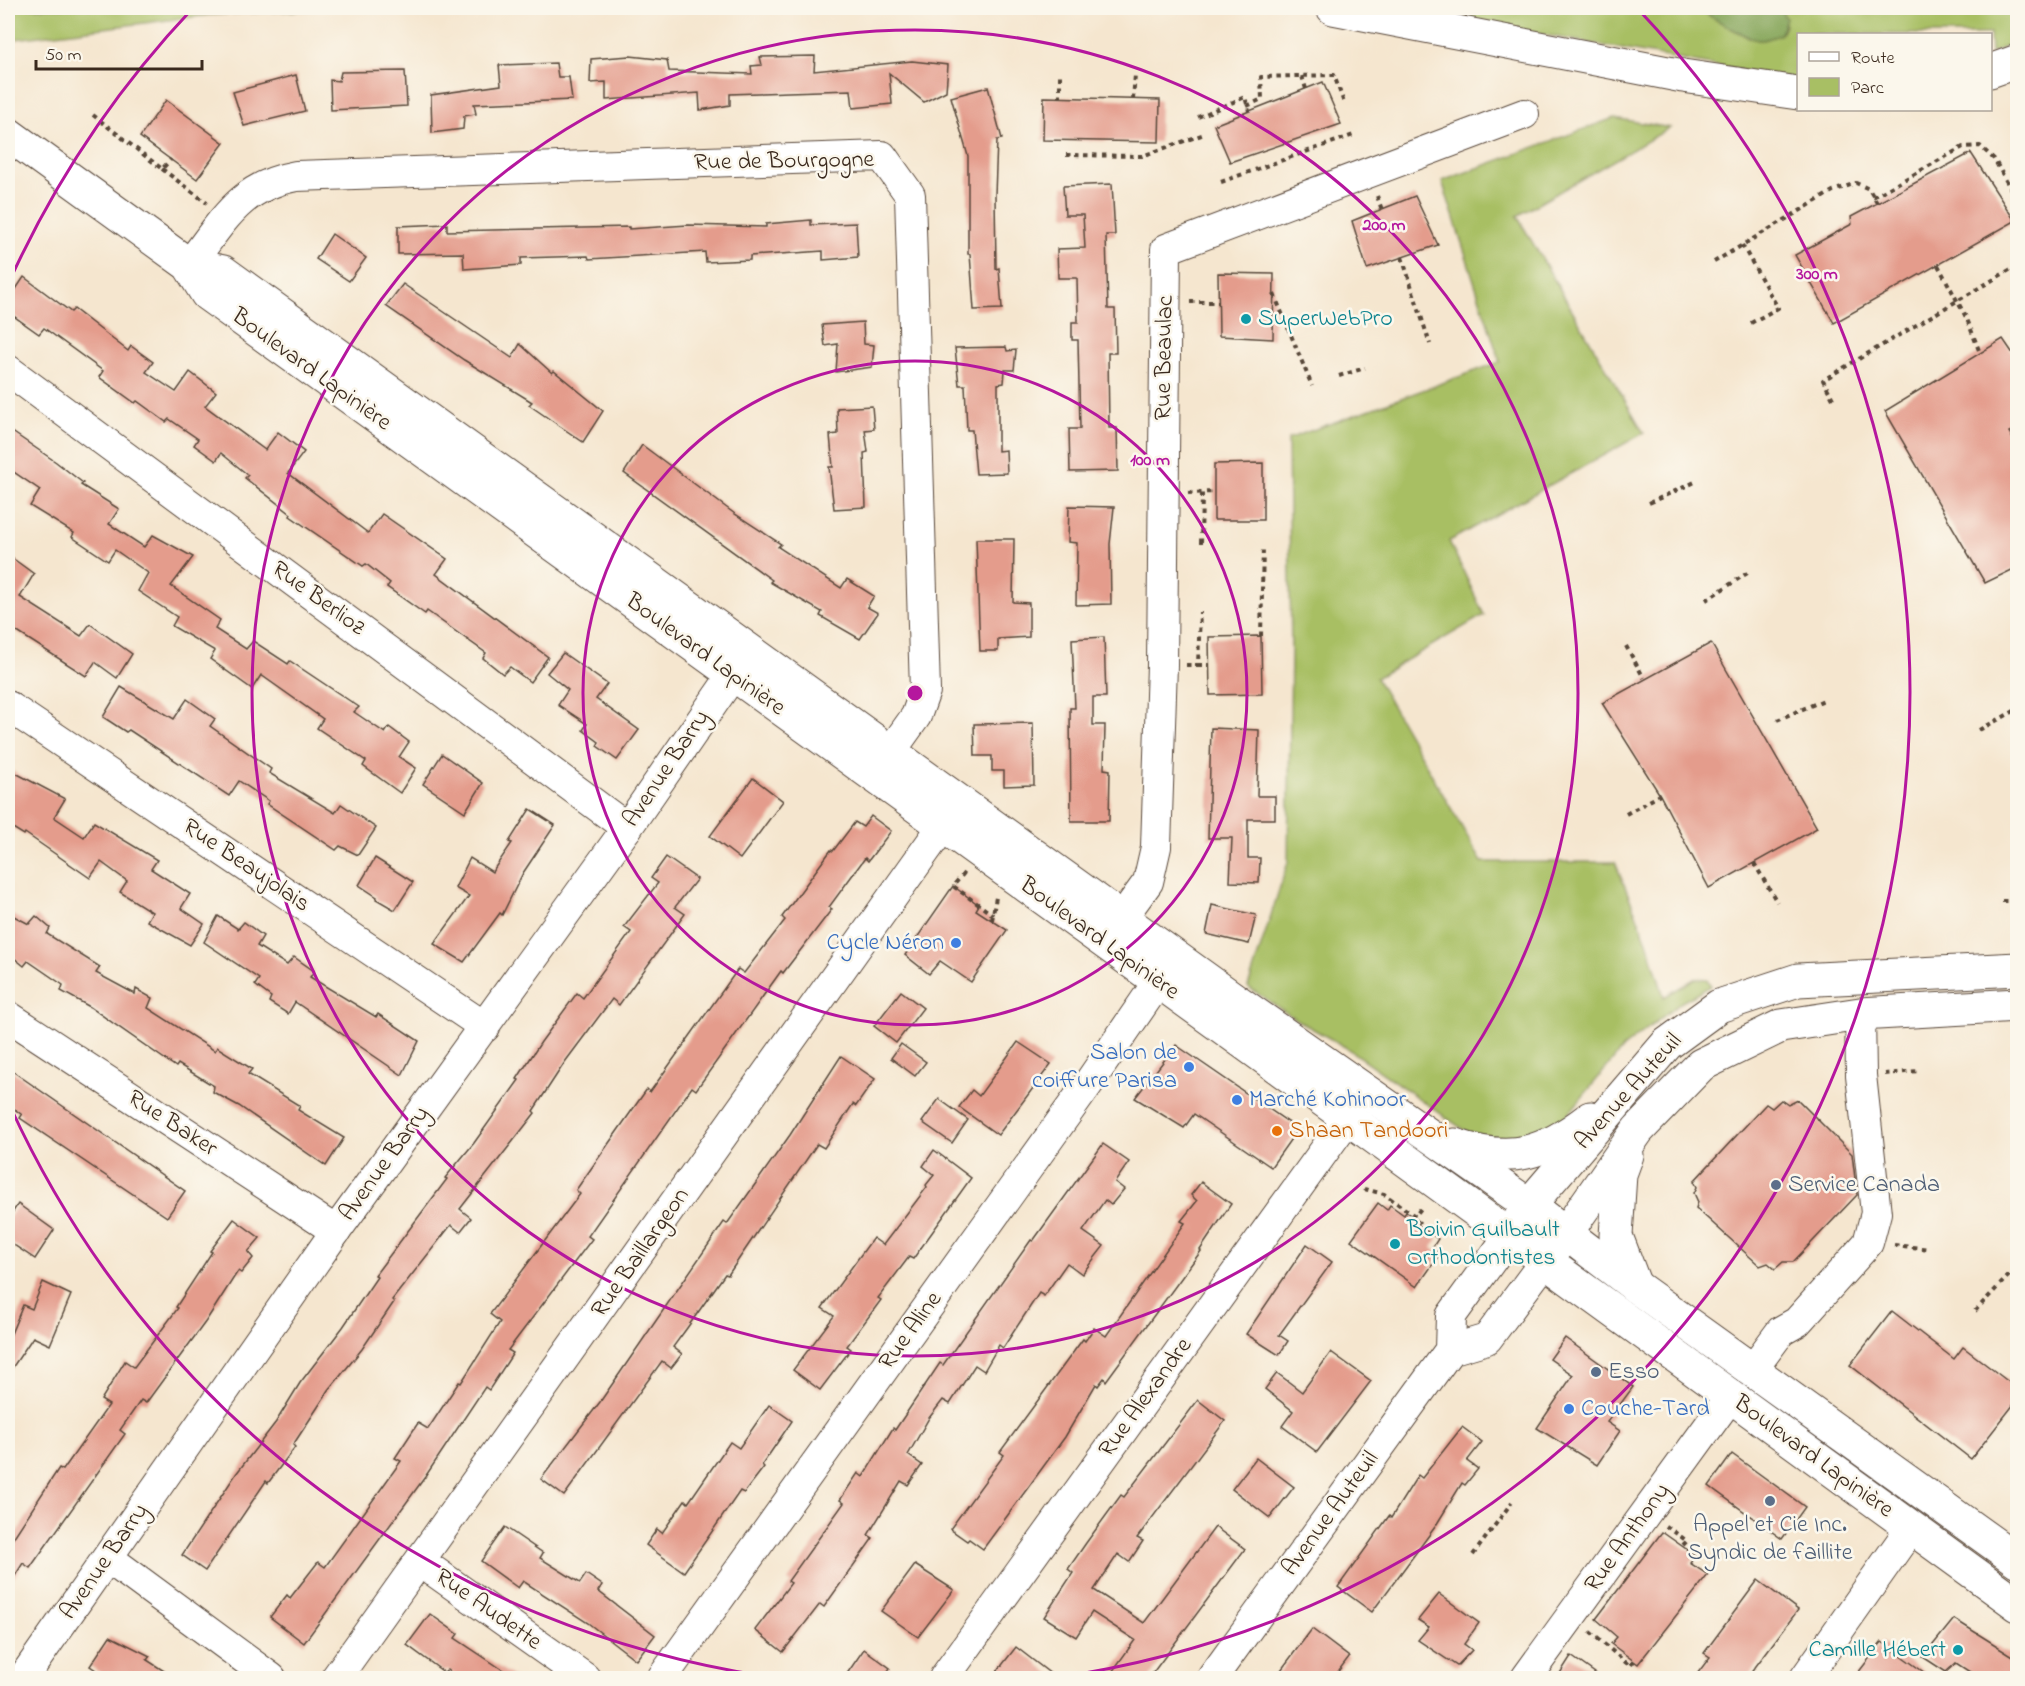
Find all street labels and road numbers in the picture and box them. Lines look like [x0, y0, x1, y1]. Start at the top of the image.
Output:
street label: Rue de Bourgogne [694, 143, 875, 181]
street label: Rue Beaulac [1146, 295, 1184, 421]
street label: Boulevard Lapinière [223, 299, 399, 440]
street label: Rue Berlioz [264, 553, 373, 646]
street label: Boulevard Lapinière [617, 584, 793, 725]
street label: Avenue Barry [615, 703, 720, 835]
street label: Rue Beaujolais [175, 810, 317, 922]
street label: Boulevard Lapinière [1011, 868, 1187, 1009]
street label: Avenue Auteuil [1567, 1026, 1691, 1158]
street label: Rue Baker [120, 1082, 225, 1167]
street label: Avenue Barry [331, 1099, 440, 1230]
street label: Rue Baillargeon [583, 1181, 699, 1325]
street label: Rue Aline [871, 1284, 952, 1377]
street label: Rue Alexandre [1091, 1331, 1202, 1465]
street label: Boulevard Lapinière [1725, 1386, 1901, 1527]
street label: Avenue Auteuil [1274, 1444, 1388, 1584]
street label: Rue Anthony [1576, 1476, 1680, 1600]
street label: Avenue Barry [52, 1497, 159, 1628]
street label: Rue Audette [427, 1560, 549, 1660]

